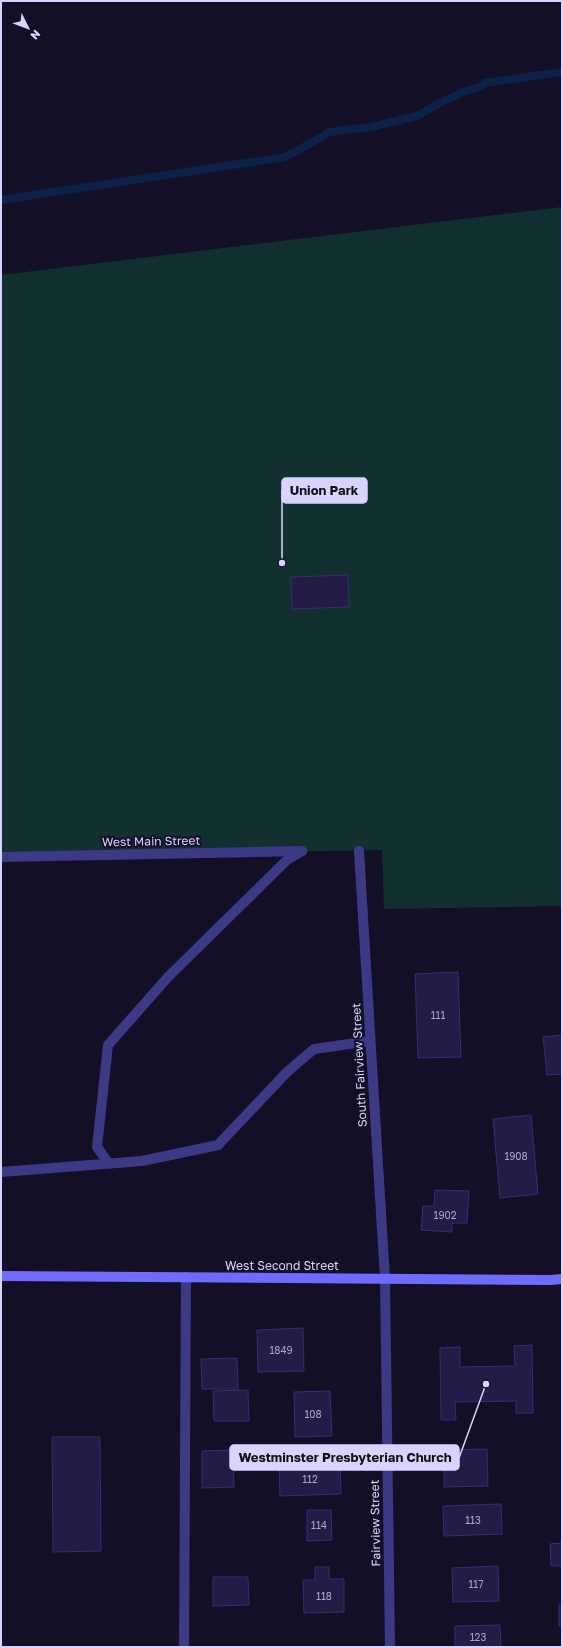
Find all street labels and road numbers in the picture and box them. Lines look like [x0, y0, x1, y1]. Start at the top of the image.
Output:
street label: West Main Street [102, 833, 201, 849]
street label: South Fairview Street [348, 1002, 370, 1127]
street label: West Second Street [225, 1258, 339, 1273]
street label: Fairview Street [367, 1479, 383, 1567]

